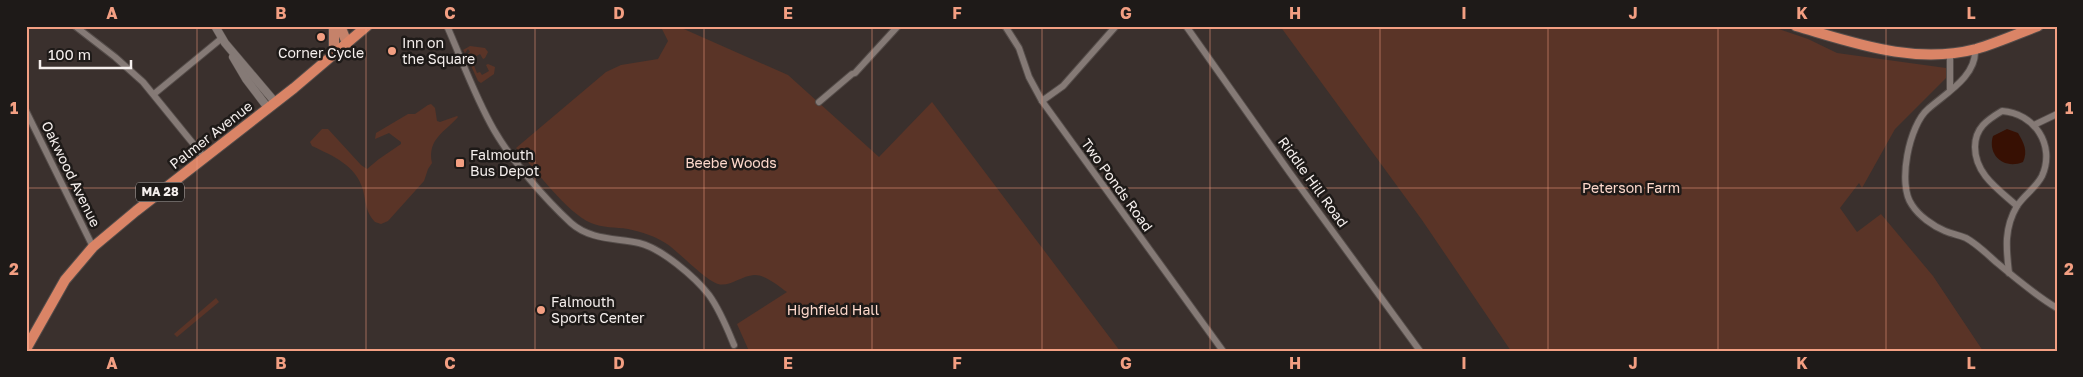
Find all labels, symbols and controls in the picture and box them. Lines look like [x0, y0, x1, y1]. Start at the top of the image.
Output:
text: A [106, 3, 118, 23]
text: B [275, 3, 287, 23]
text: C [444, 3, 456, 23]
text: D [613, 3, 625, 23]
text: E [783, 3, 793, 23]
text: F [952, 3, 962, 23]
text: G [1120, 3, 1132, 23]
text: H [1289, 3, 1301, 23]
text: I [1461, 3, 1467, 23]
text: J [1628, 3, 1638, 23]
text: K [1796, 3, 1808, 23]
text: L [1966, 3, 1976, 23]
marker: Corner Cycle [315, 31, 327, 43]
place label: Inn on the Square [402, 34, 475, 67]
scale bar [40, 38, 131, 70]
place label: Corner Cycle [278, 44, 364, 61]
text: 100 m [48, 45, 91, 63]
marker: Inn on the Square [386, 45, 398, 57]
street label: Palmer Avenue [166, 97, 255, 172]
text: 1 [10, 98, 18, 118]
text: 1 [2065, 98, 2073, 118]
street label: Oakwood Avenue [38, 118, 104, 230]
street label: Riddle Hill Road [1275, 133, 1352, 230]
street label: Two Ponds Road [1078, 135, 1157, 234]
place label: Falmouth Bus Depot [470, 146, 539, 179]
park label: Beebe Woods [685, 154, 777, 171]
marker: Falmouth Bus Depot [454, 157, 466, 169]
park label: Peterson Farm [1582, 179, 1680, 196]
road number: MA 28 [136, 182, 184, 202]
text: 2 [9, 259, 19, 279]
text: 2 [2064, 259, 2074, 279]
place label: Falmouth Sports Center [551, 293, 645, 326]
park label: Highfield Hall [787, 301, 879, 318]
marker: Falmouth Sports Center [535, 304, 547, 316]
text: A [106, 353, 118, 373]
text: B [275, 353, 287, 373]
text: C [444, 353, 456, 373]
text: D [613, 353, 625, 373]
text: E [783, 353, 793, 373]
text: F [952, 353, 962, 373]
text: G [1120, 353, 1132, 373]
text: H [1289, 353, 1301, 373]
text: I [1461, 353, 1467, 373]
text: J [1628, 353, 1638, 373]
text: K [1796, 353, 1808, 373]
text: L [1966, 353, 1976, 373]

